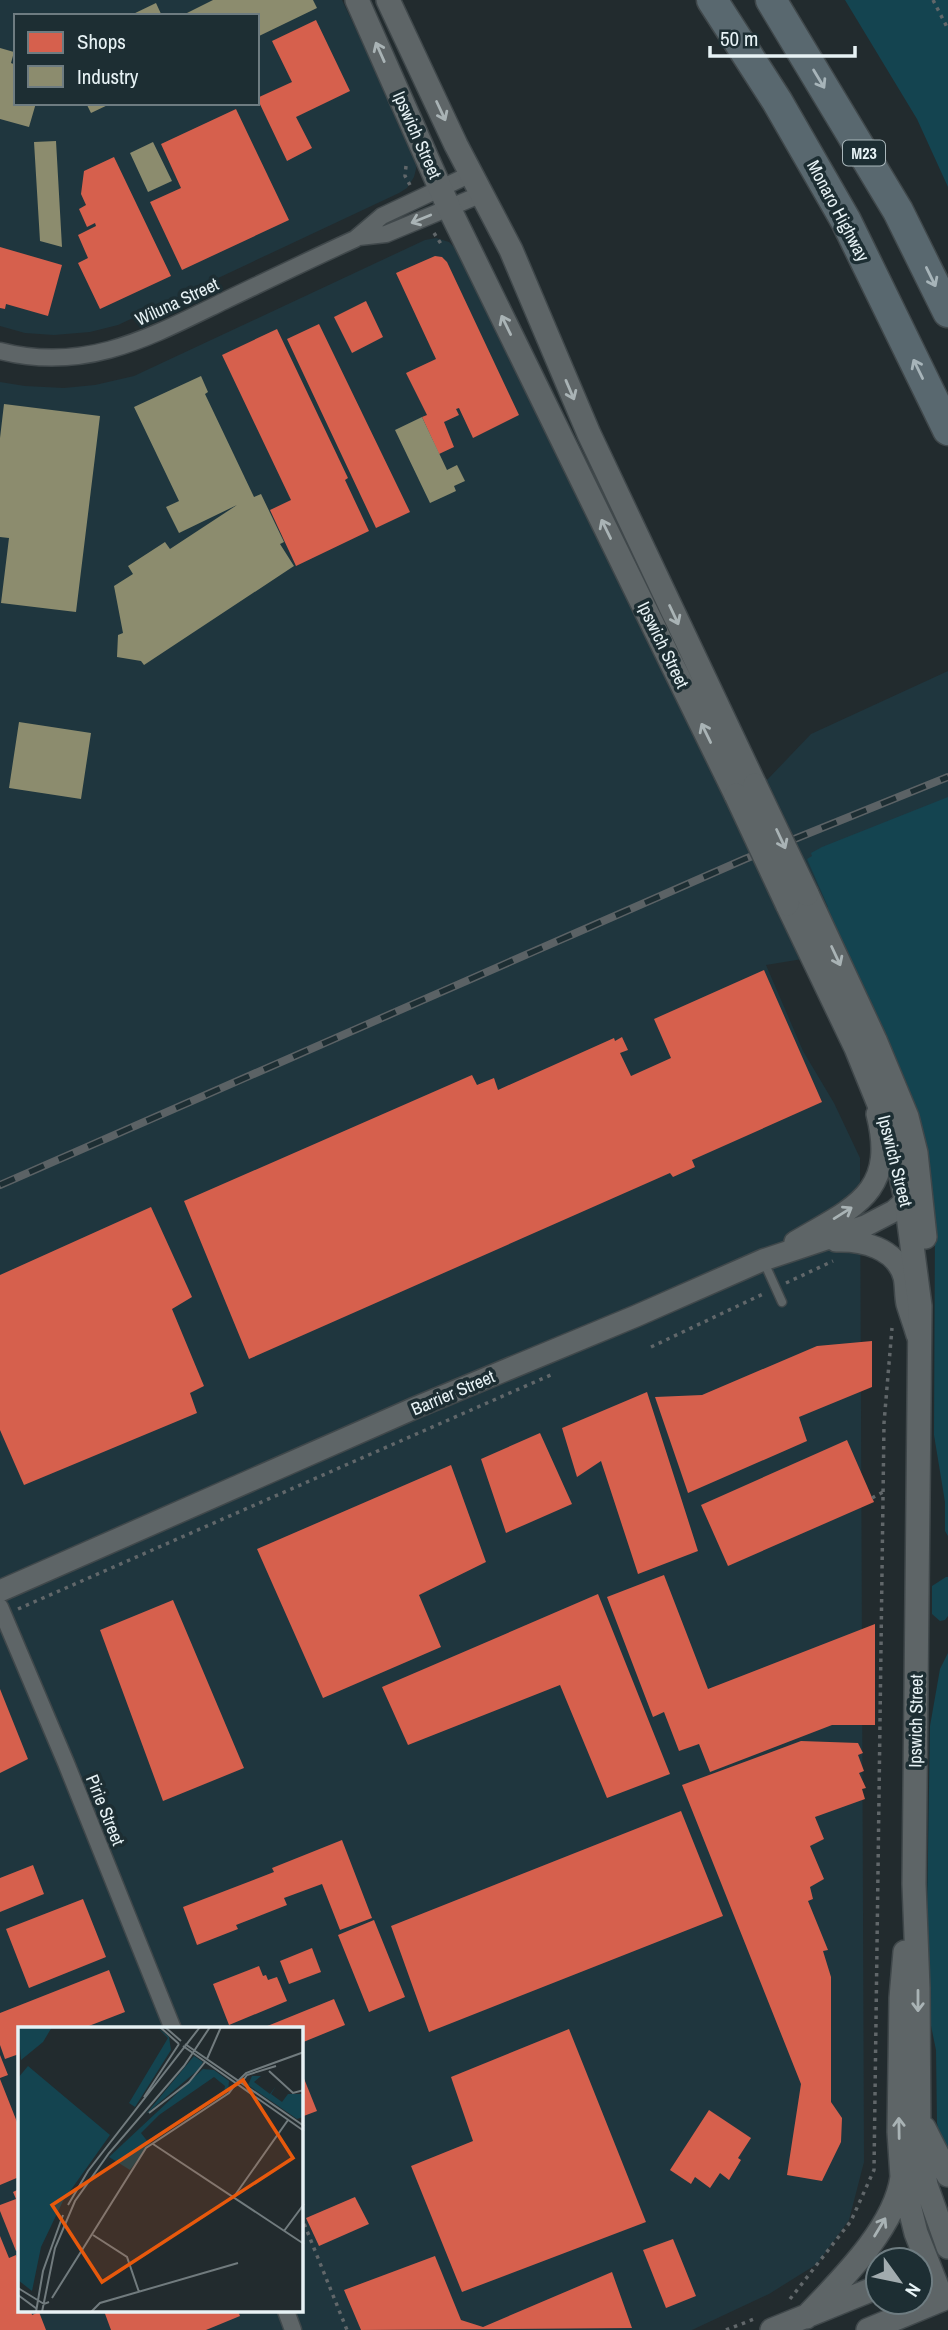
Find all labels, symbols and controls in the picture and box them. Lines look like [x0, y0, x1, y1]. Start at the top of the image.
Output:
legend [14, 14, 259, 105]
scale bar [710, 14, 855, 58]
text: 50 m [720, 24, 758, 53]
text: Shops [77, 27, 126, 56]
one-way arrow [373, 41, 386, 63]
text: Industry [77, 62, 139, 91]
one-way arrow [812, 69, 826, 89]
street label: Ipswich Street [387, 87, 448, 183]
one-way arrow [435, 101, 448, 122]
road number: M23 [843, 140, 885, 166]
street label: Monaro Highway [801, 156, 876, 266]
one-way arrow [411, 213, 433, 226]
one-way arrow [924, 266, 938, 287]
street label: Wiluna Street [131, 271, 223, 332]
one-way arrow [499, 315, 513, 336]
one-way arrow [911, 359, 924, 380]
one-way arrow [564, 379, 577, 401]
one-way arrow [599, 519, 613, 540]
street label: Ipswich Street [632, 597, 695, 692]
one-way arrow [668, 604, 681, 625]
one-way arrow [699, 723, 713, 744]
one-way arrow [775, 828, 788, 850]
one-way arrow [829, 945, 843, 966]
street label: Ipswich Street [872, 1112, 919, 1209]
one-way arrow [833, 1206, 853, 1220]
street label: Barrier Street [407, 1364, 498, 1421]
street label: Ipswich Street [902, 1674, 929, 1768]
street label: Pirie Street [80, 1771, 131, 1849]
one-way arrow [911, 1989, 925, 2012]
inset map [18, 2027, 303, 2312]
one-way arrow [892, 2117, 906, 2140]
one-way arrow [874, 2217, 888, 2237]
north arrow [864, 2246, 934, 2316]
text: N [899, 2278, 927, 2302]

